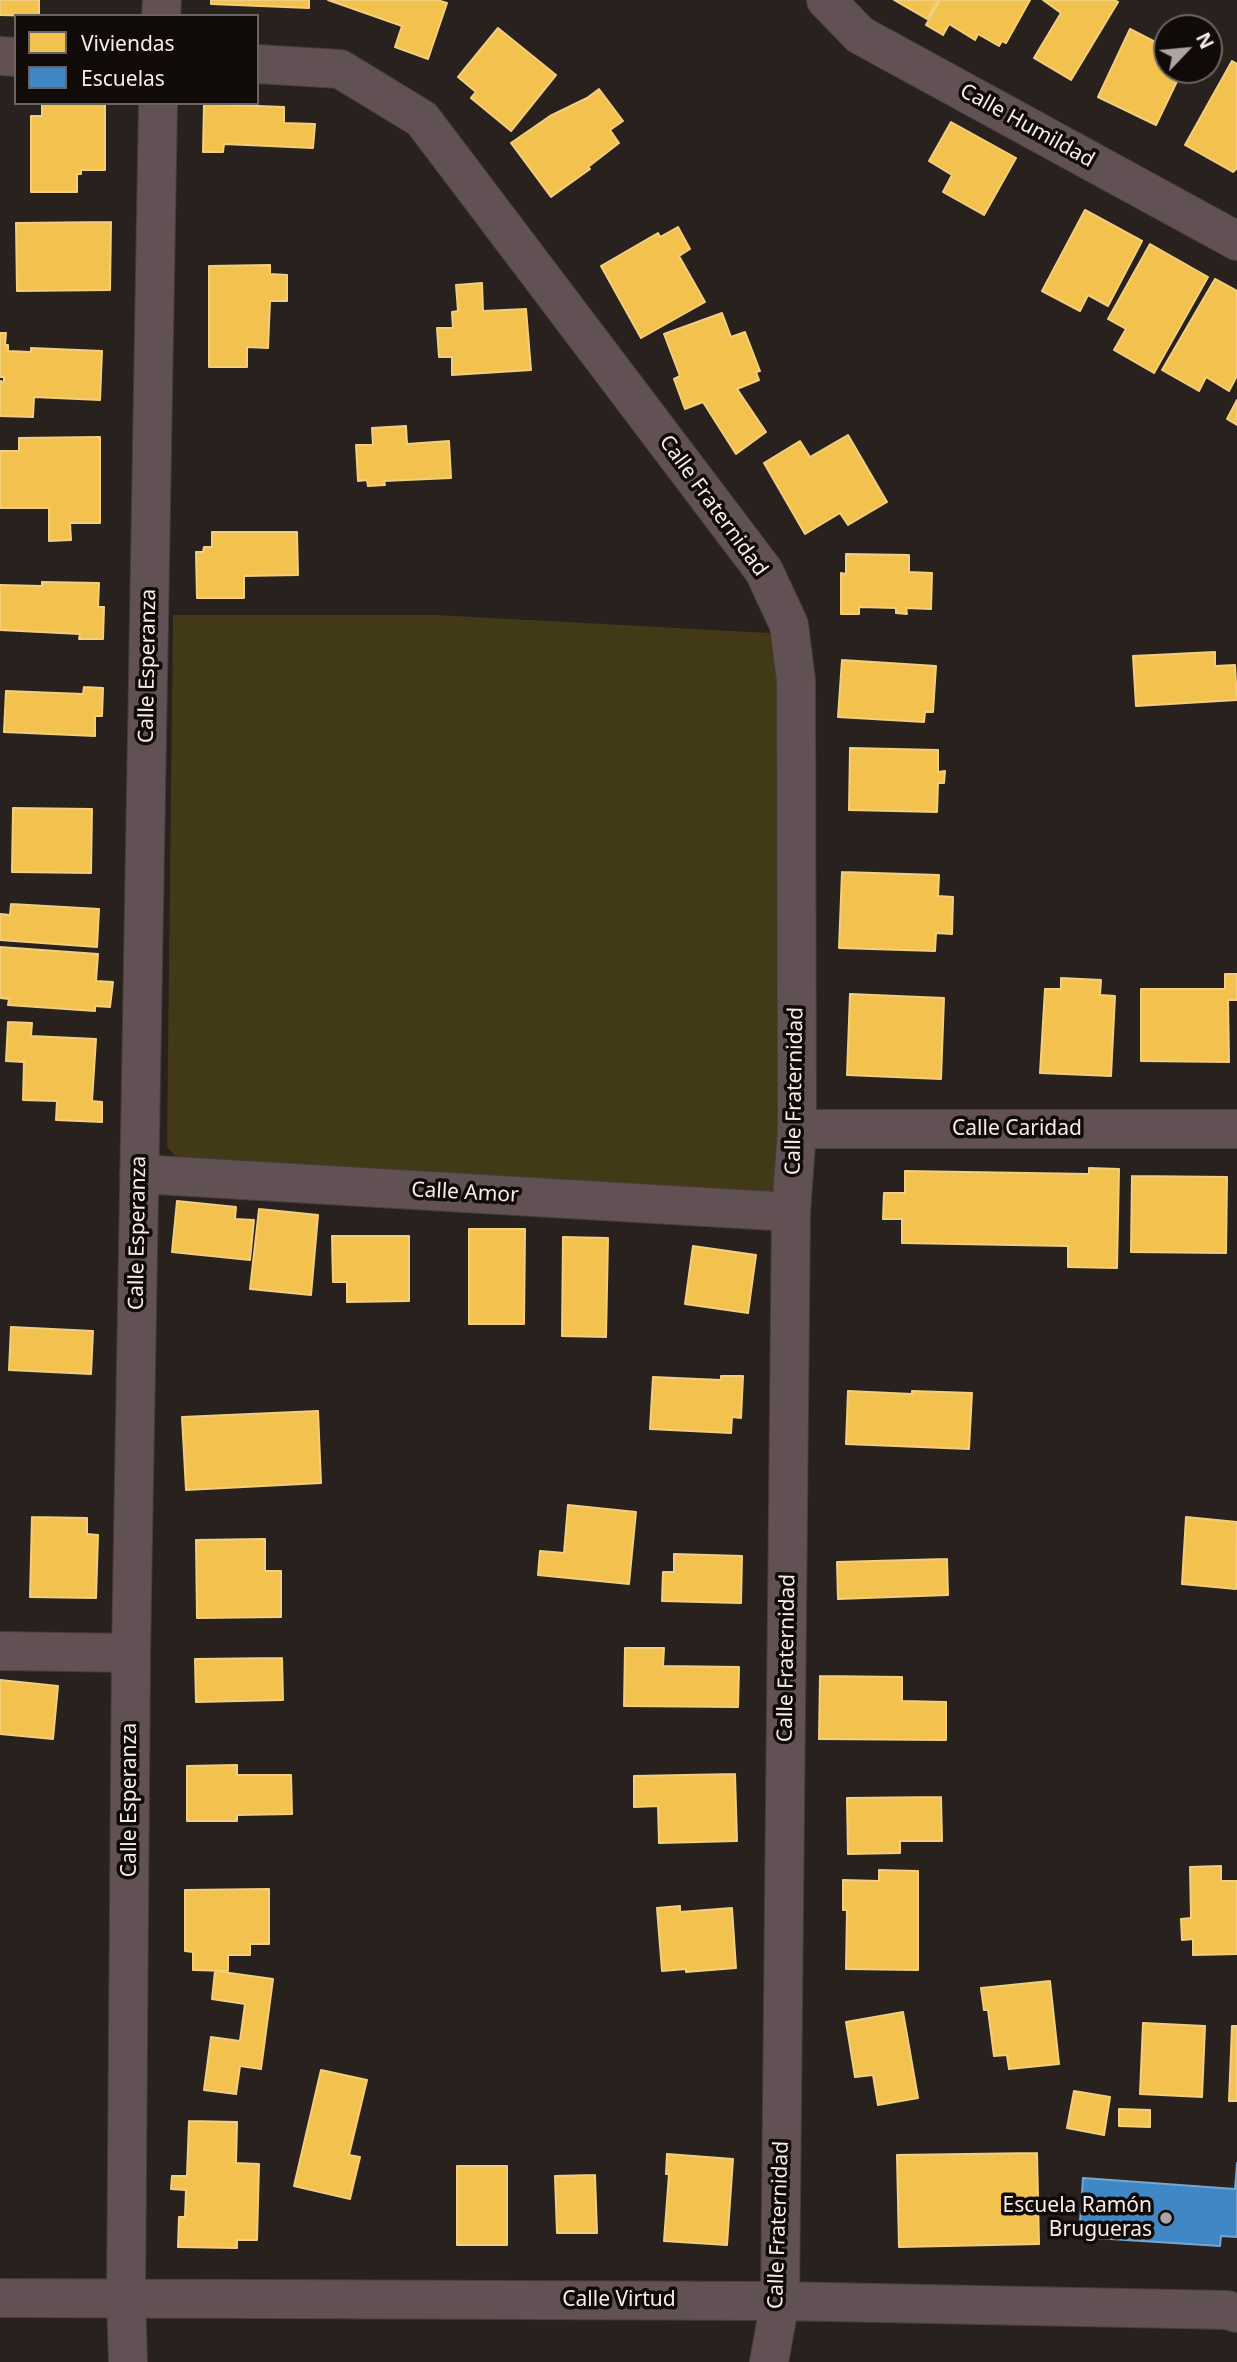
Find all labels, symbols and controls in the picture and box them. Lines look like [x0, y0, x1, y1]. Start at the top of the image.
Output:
legend [14, 14, 259, 105]
north arrow [1153, 14, 1223, 84]
text: N [1190, 28, 1220, 53]
text: Viviendas [81, 29, 175, 57]
text: Escuelas [81, 64, 165, 92]
street label: Calle Humildad [955, 79, 1099, 173]
street label: Calle Fraternidad [653, 431, 773, 581]
street label: Calle Esperanza [134, 589, 162, 743]
street label: Calle Fraternidad [781, 1007, 809, 1175]
street label: Calle Caridad [952, 1116, 1082, 1142]
street label: Calle Esperanza [124, 1156, 152, 1310]
street label: Calle Amor [411, 1178, 519, 1208]
street label: Calle Fraternidad [773, 1574, 801, 1742]
street label: Calle Esperanza [117, 1723, 143, 1877]
street label: Calle Fraternidad [763, 2140, 795, 2310]
place label: Escuela Ramón Brugueras [1003, 2193, 1152, 2243]
marker: Escuela Ramón Brugueras [1158, 2210, 1174, 2226]
street label: Calle Virtud [562, 2287, 676, 2313]

